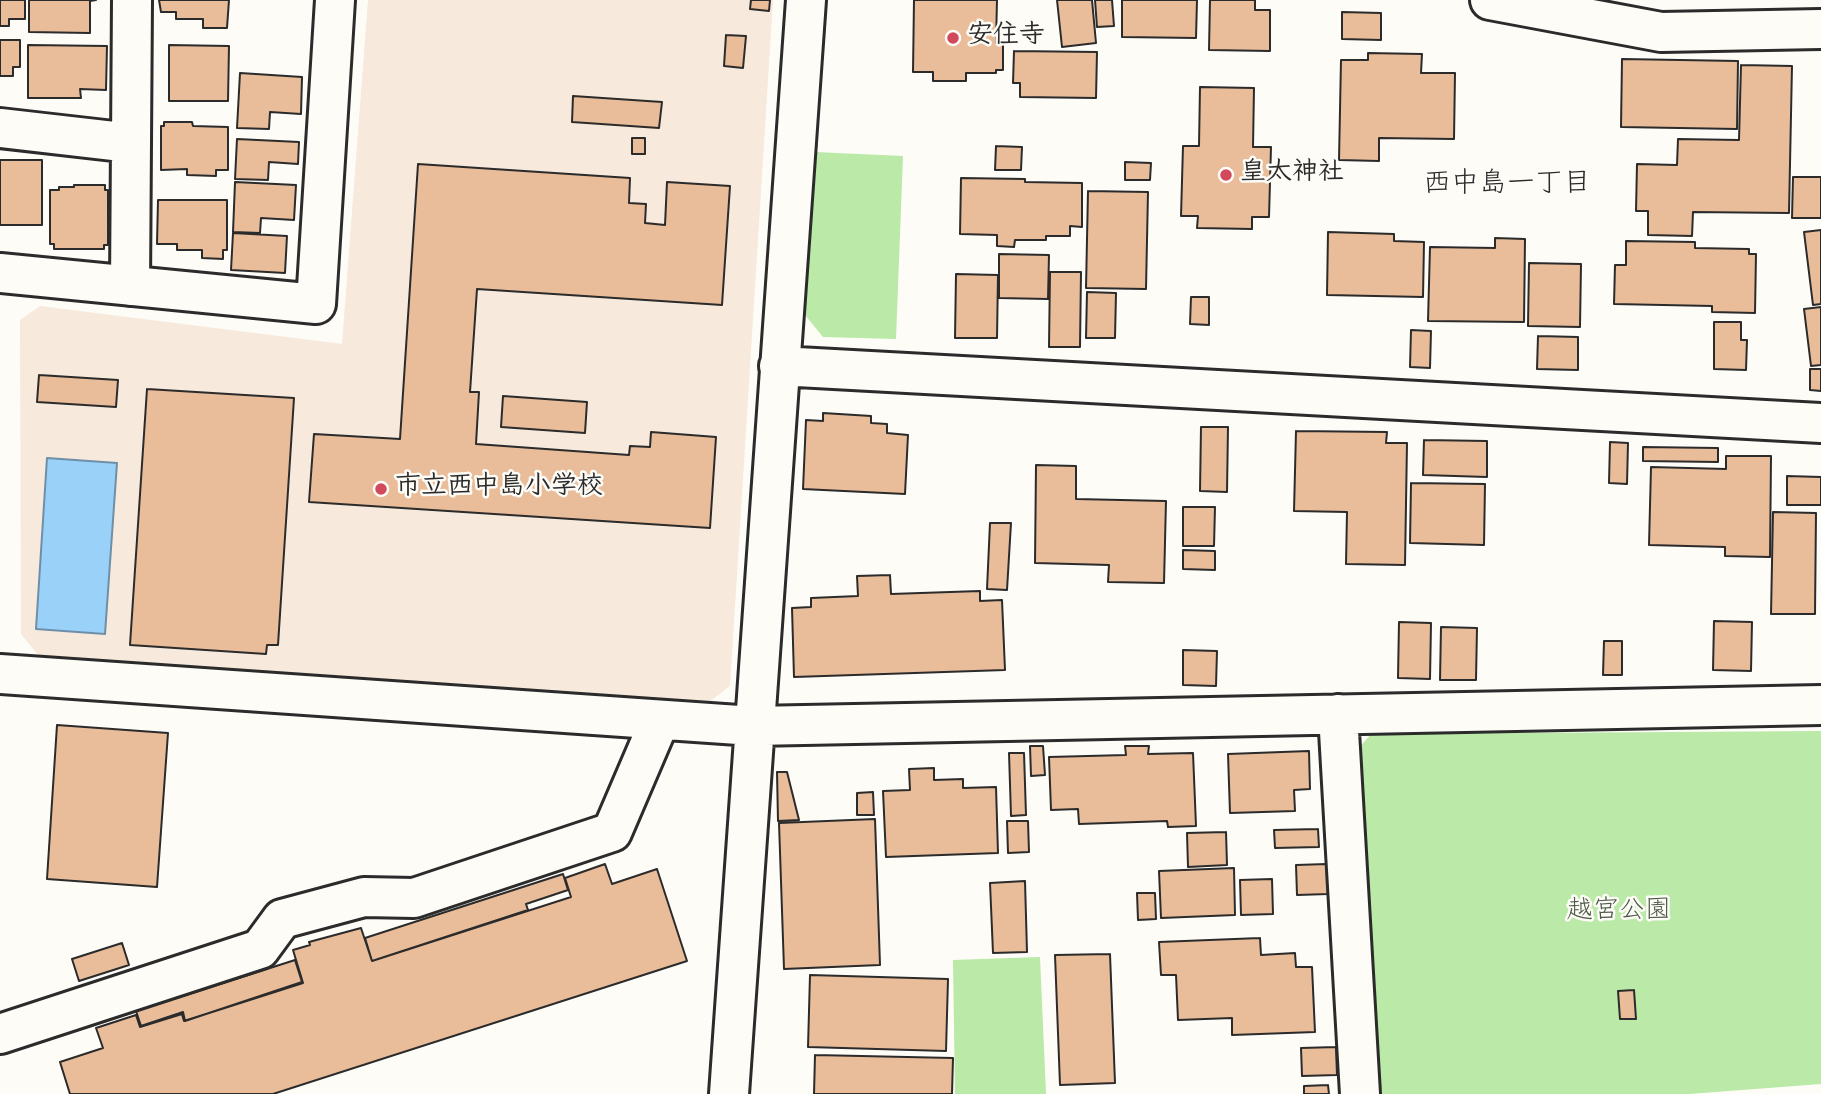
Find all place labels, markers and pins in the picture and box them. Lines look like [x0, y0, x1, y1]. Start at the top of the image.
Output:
place label: 安住寺 [967, 22, 1045, 54]
marker: 安住寺 [945, 30, 961, 46]
place label: 皇太神社 [1240, 159, 1344, 191]
marker: 皇太神社 [1218, 167, 1234, 183]
place label: 市立西中島小学校 [395, 473, 603, 505]
marker: 市立西中島小学校 [373, 481, 389, 497]

